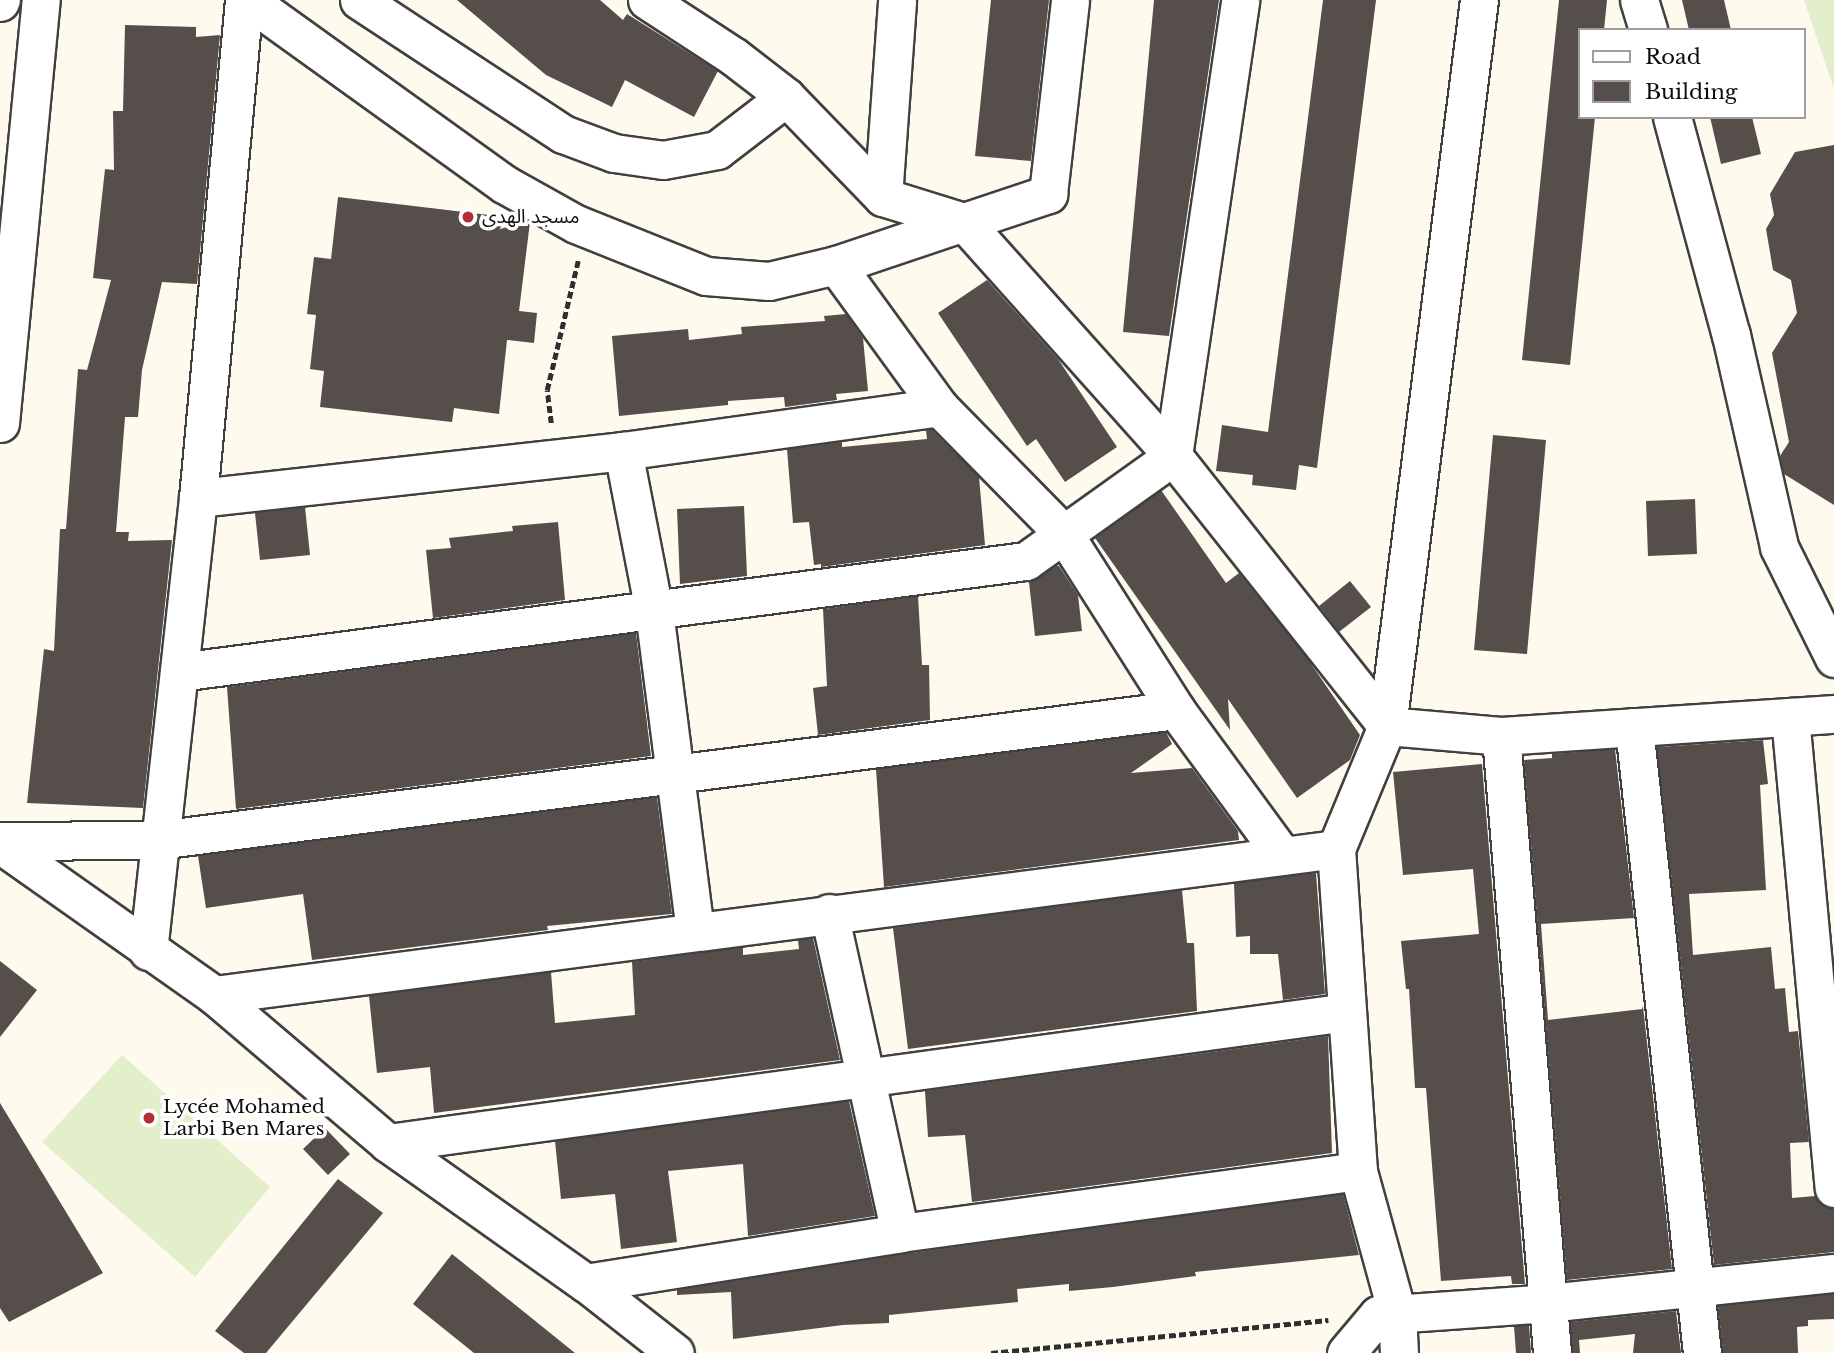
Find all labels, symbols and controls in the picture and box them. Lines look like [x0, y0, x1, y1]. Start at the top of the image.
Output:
legend [1578, 28, 1806, 119]
text: Road [1645, 44, 1701, 70]
text: Building [1645, 79, 1737, 105]
place label: مسجد الهدى [482, 206, 579, 228]
marker: مسجد الهدى [460, 209, 476, 225]
place label: Lycée Mohamed Larbi Ben Mares [163, 1096, 325, 1140]
marker: Lycée Mohamed Larbi Ben Mares [141, 1110, 157, 1126]

